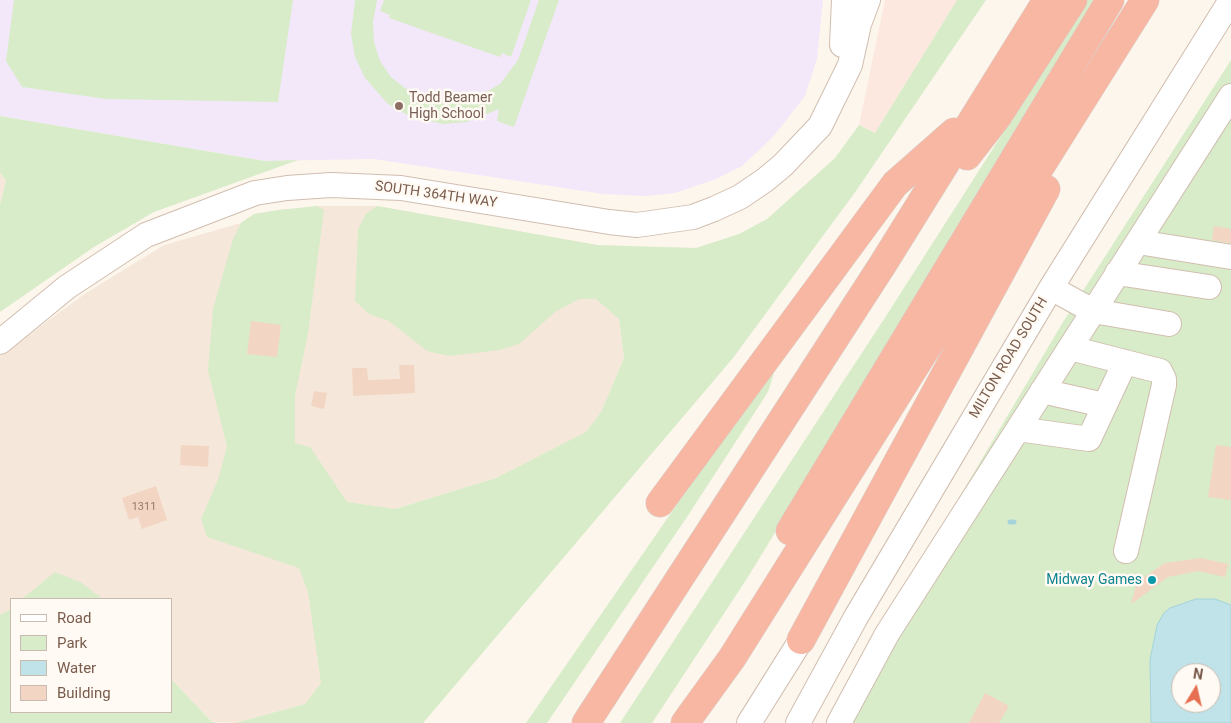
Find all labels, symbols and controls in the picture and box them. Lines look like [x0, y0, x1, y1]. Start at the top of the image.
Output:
place label: Todd Beamer High School [409, 90, 492, 122]
marker: Todd Beamer High School [393, 100, 405, 112]
street label: SOUTH 364TH WAY [374, 178, 498, 212]
street label: MILTON ROAD SOUTH [966, 294, 1052, 422]
house number: 1311 [132, 500, 156, 514]
place label: Midway Games [1046, 572, 1142, 588]
marker: Midway Games [1146, 574, 1158, 586]
legend [10, 598, 172, 713]
text: Road [57, 609, 91, 627]
text: Park [57, 634, 87, 652]
text: Water [57, 659, 96, 677]
north arrow [1171, 663, 1221, 713]
text: N [1192, 665, 1204, 683]
text: Building [57, 684, 111, 702]

